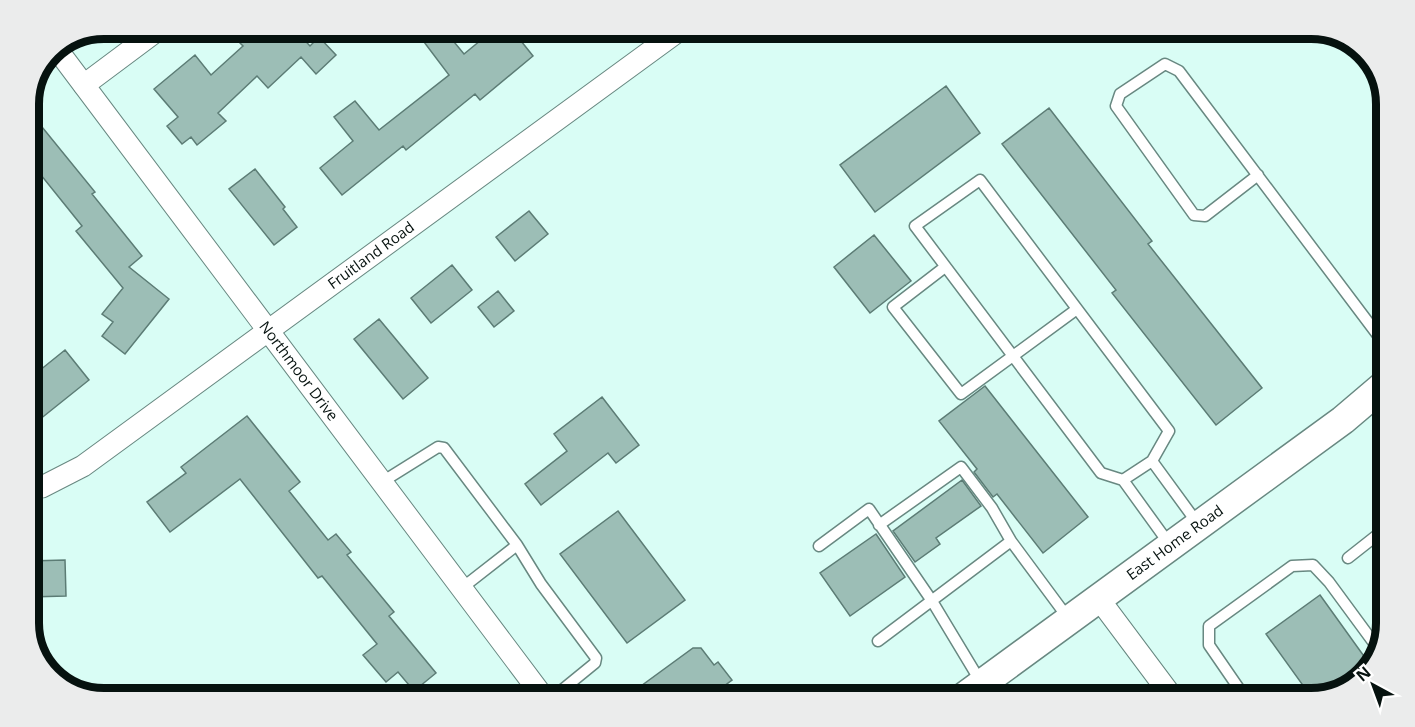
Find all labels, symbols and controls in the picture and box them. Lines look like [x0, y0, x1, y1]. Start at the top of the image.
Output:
street label: Fruitland Road [323, 216, 418, 293]
street label: Northmoor Drive [255, 317, 343, 424]
street label: East Home Road [1122, 500, 1227, 584]
north arrow [1343, 655, 1403, 715]
text: N [1351, 661, 1375, 686]

